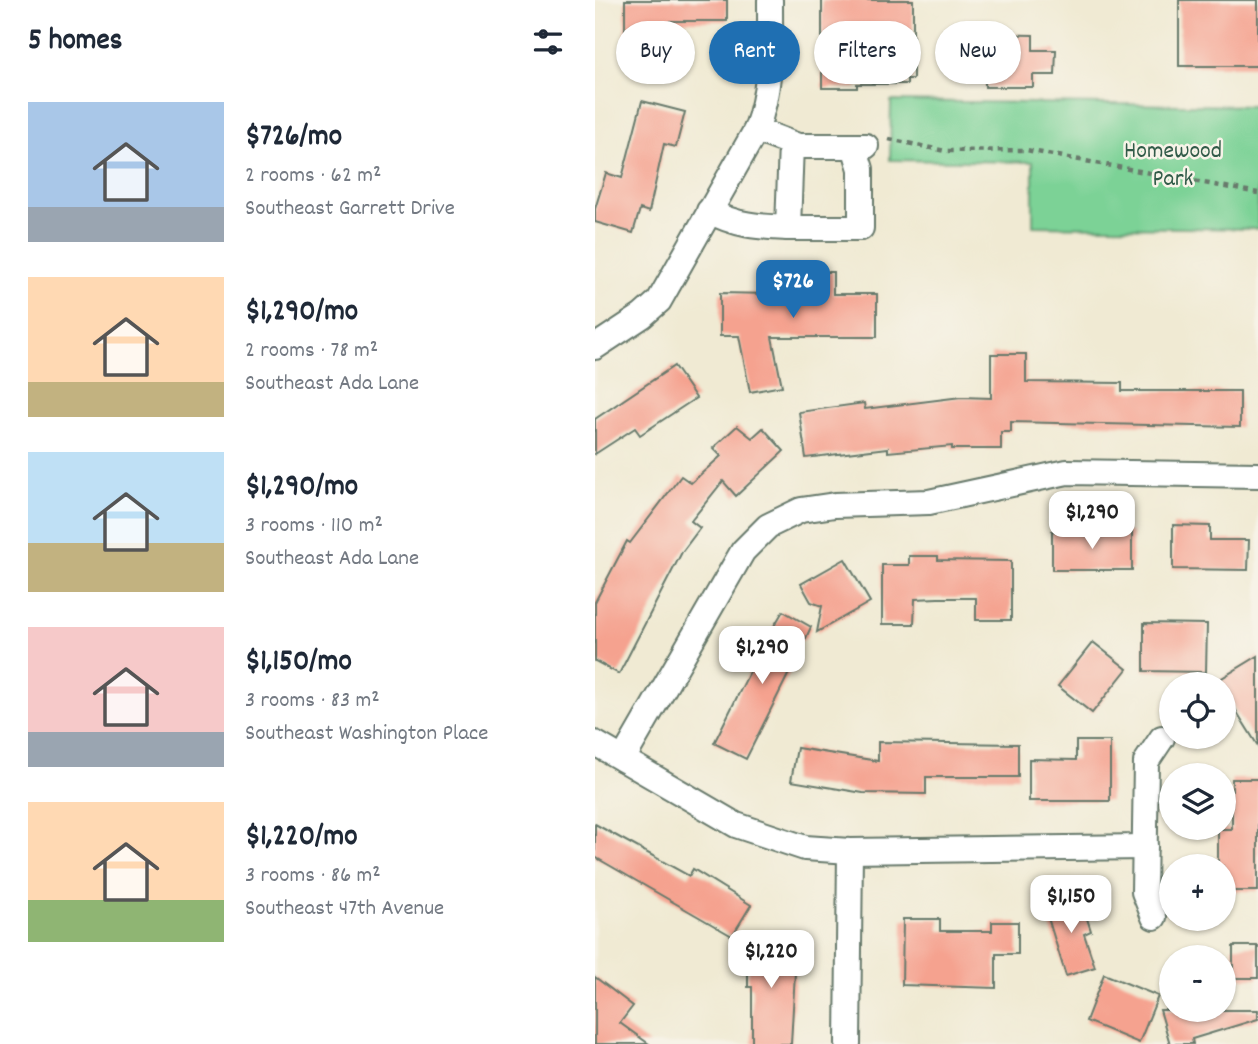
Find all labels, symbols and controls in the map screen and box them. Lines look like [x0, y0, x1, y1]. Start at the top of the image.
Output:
text: 5 homes [28, 21, 122, 64]
chip: Buy [616, 21, 695, 84]
chip: Rent [709, 21, 800, 84]
chip: Filters [814, 21, 921, 84]
chip: New [935, 21, 1021, 84]
icon: filters [529, 23, 567, 61]
text: $726/mo [245, 117, 342, 160]
icon: home [84, 130, 168, 214]
park label: Homewood Park [1124, 135, 1222, 197]
text: 2 rooms · 62 m² [245, 160, 381, 193]
text: Southeast Garrett Drive [245, 193, 455, 226]
pin: $726 [752, 260, 834, 320]
text: $726 [772, 266, 814, 299]
text: $1,290/mo [245, 292, 358, 335]
icon: home [84, 305, 168, 389]
text: 2 rooms · 78 m² [245, 335, 378, 368]
text: Southeast Ada Lane [245, 368, 419, 401]
text: $1,290/mo [245, 467, 358, 510]
icon: home [84, 480, 168, 564]
pin: $1,290 [1035, 491, 1149, 551]
text: $1,290 [1065, 497, 1119, 530]
text: 3 rooms · 110 m² [245, 510, 383, 543]
text: Southeast Ada Lane [245, 543, 419, 576]
pin: $1,290 [705, 626, 819, 686]
text: $1,290 [735, 632, 789, 665]
text: $1,150/mo [245, 642, 352, 685]
icon: home [84, 655, 168, 739]
map controls [1159, 672, 1236, 1022]
button: locate [1159, 672, 1236, 749]
text: 3 rooms · 83 m² [245, 685, 380, 718]
text: Southeast Washington Place [245, 718, 488, 751]
button: layers [1159, 763, 1236, 840]
text: $1,220/mo [245, 817, 358, 860]
icon: home [84, 830, 168, 914]
button: + [1159, 854, 1236, 931]
text: 3 rooms · 86 m² [245, 860, 381, 893]
pin: $1,150 [1014, 876, 1128, 935]
text: $1,150 [1046, 881, 1096, 914]
text: Southeast 47th Avenue [245, 893, 444, 926]
pin: $1,220 [714, 930, 828, 990]
text: $1,220 [744, 936, 798, 969]
button: − [1159, 945, 1236, 1022]

